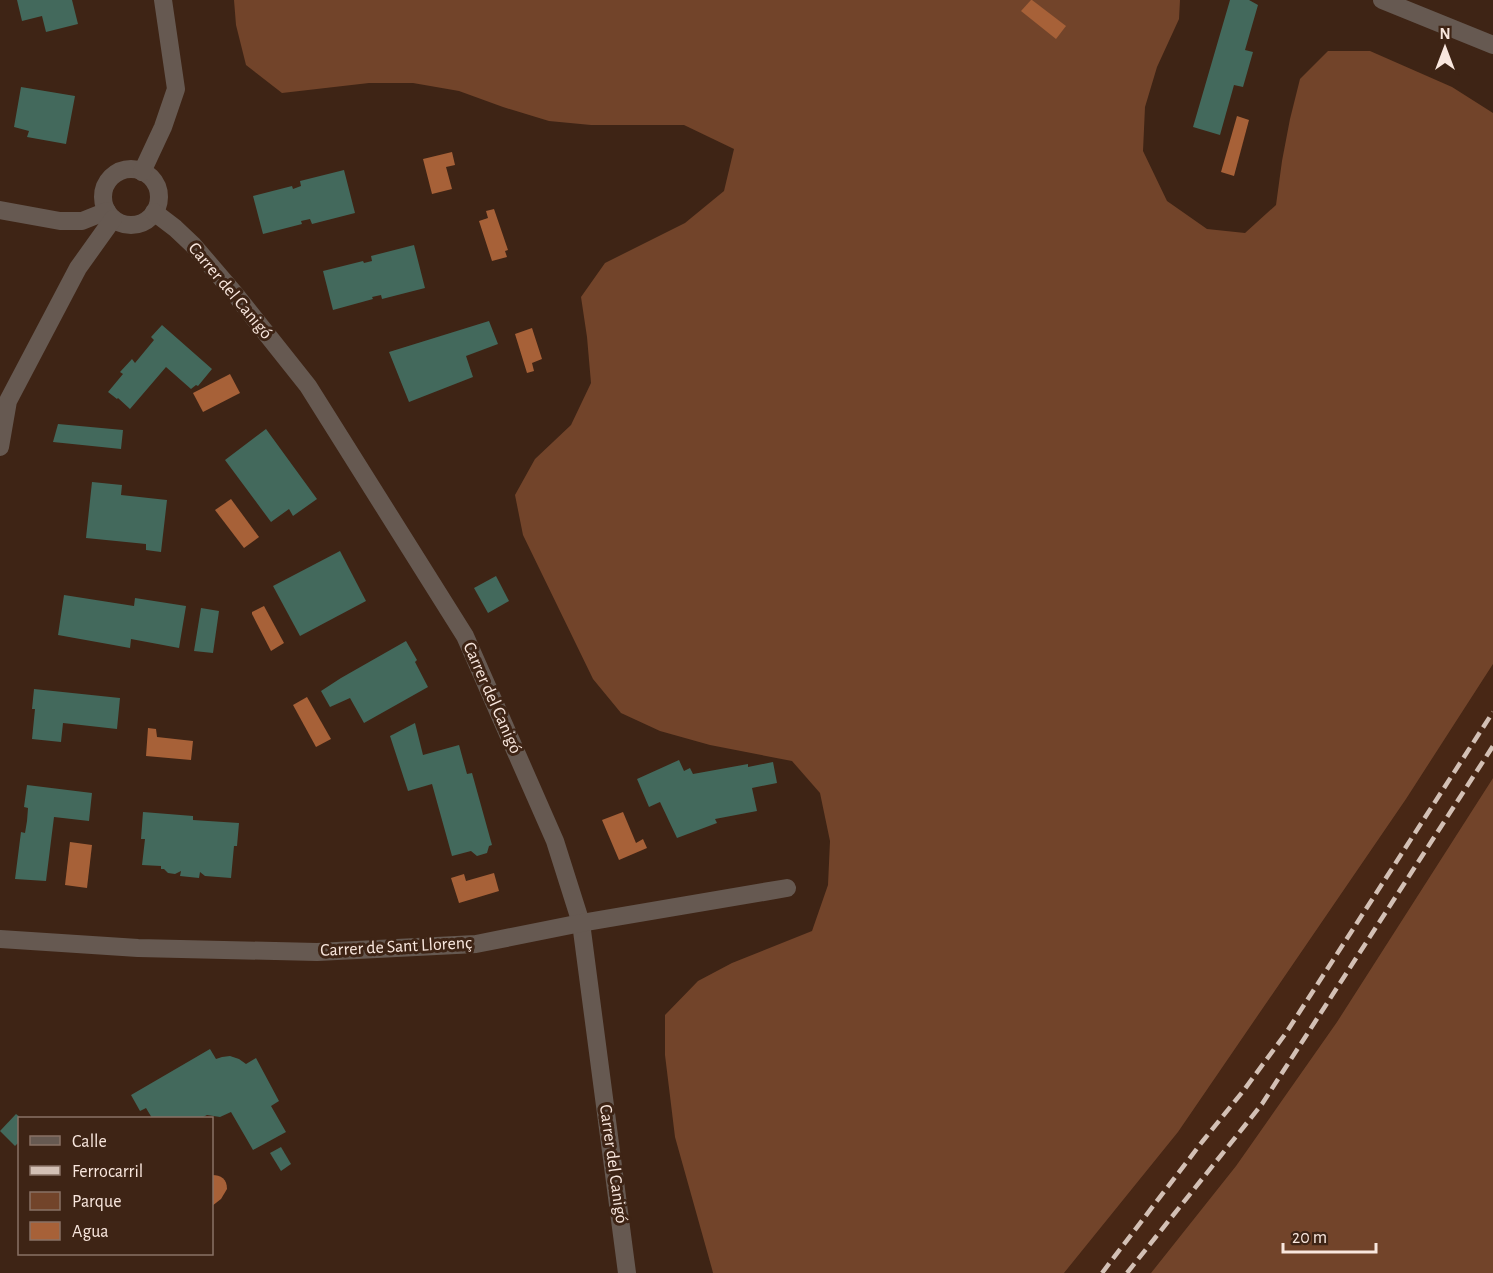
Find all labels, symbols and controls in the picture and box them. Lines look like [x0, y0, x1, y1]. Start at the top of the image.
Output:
north arrow [1415, 18, 1475, 78]
text: N [1439, 26, 1451, 42]
street label: Carrer del Canigó [185, 239, 276, 343]
street label: Carrer del Canigó [459, 640, 525, 757]
street label: Carrer de Sant Llorenç [320, 934, 472, 960]
street label: Carrer del Canigó [596, 1103, 630, 1225]
legend [18, 1117, 213, 1255]
text: Calle [72, 1133, 107, 1151]
text: Ferrocarril [72, 1163, 143, 1181]
text: Parque [72, 1193, 121, 1211]
scale bar [1283, 1216, 1376, 1254]
text: Agua [72, 1223, 109, 1241]
text: 20 m [1292, 1229, 1327, 1247]

